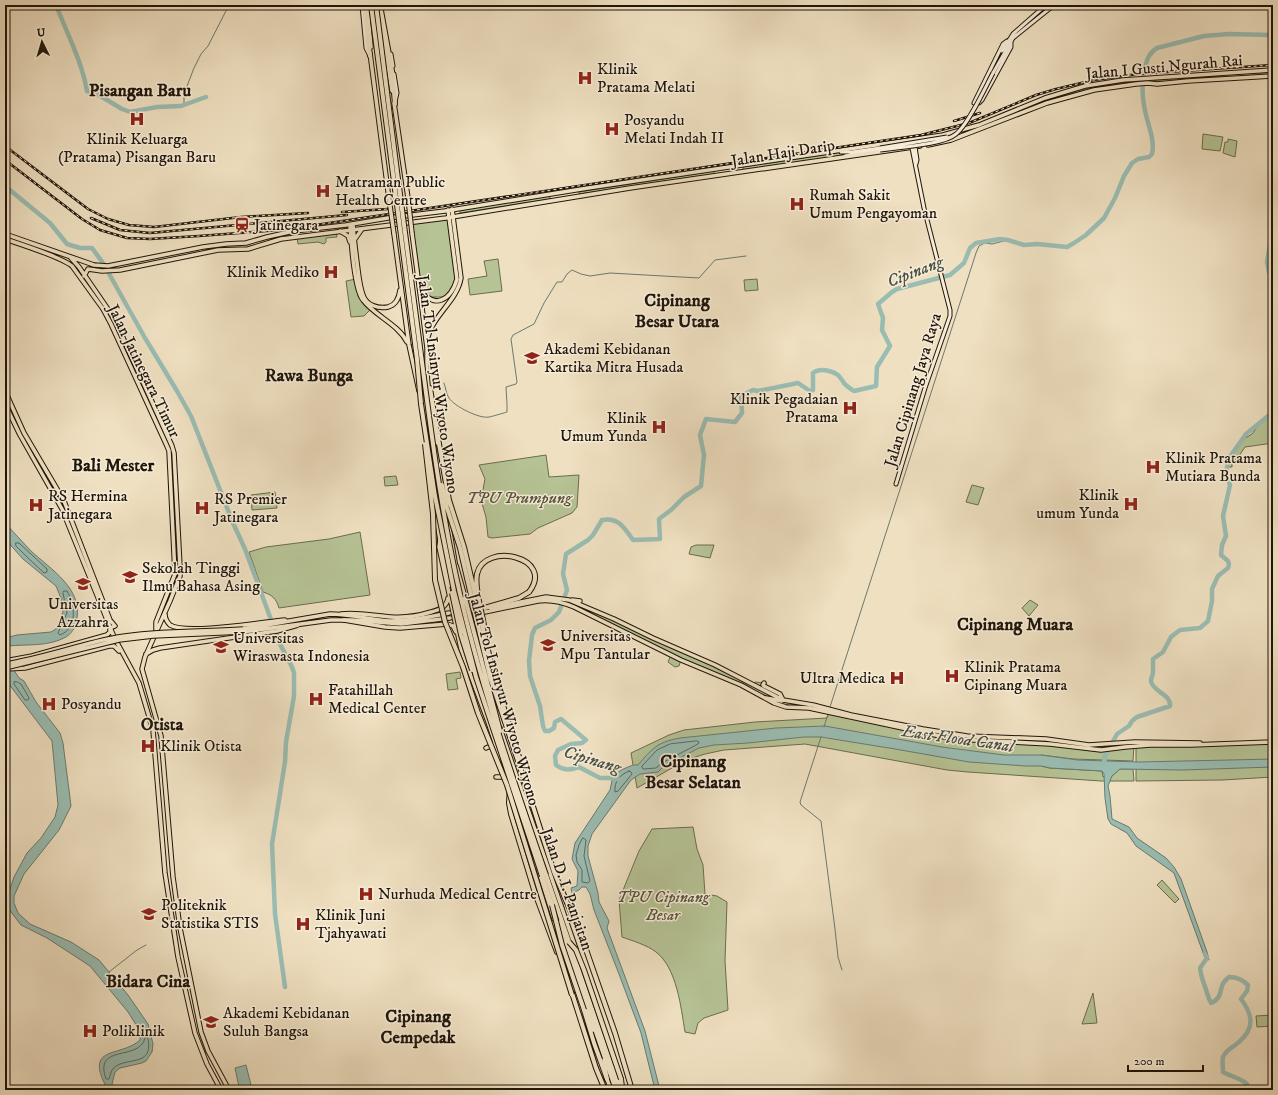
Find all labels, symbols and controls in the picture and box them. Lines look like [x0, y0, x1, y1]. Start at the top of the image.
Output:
north arrow [22, 22, 62, 62]
text: U [36, 26, 47, 40]
street label: Jalan I Gusti Ngurah Rai [1083, 50, 1243, 84]
place label: Klinik Pratama Melati [597, 59, 695, 97]
hospital icon: Klinik Pratama Melati [576, 69, 594, 87]
district label: Pisangan Baru [89, 80, 191, 102]
hospital icon: Klinik Keluarga (Pratama) Pisangan Baru [128, 110, 146, 128]
place label: Posyandu Melati Indah II [624, 110, 724, 148]
hospital icon: Posyandu Melati Indah II [603, 120, 621, 138]
place label: Klinik Keluarga (Pratama) Pisangan Baru [58, 129, 216, 167]
street label: Jalan Haji Darip [728, 135, 836, 171]
place label: Matraman Public Health Centre [335, 172, 445, 210]
hospital icon: Matraman Public Health Centre [314, 182, 332, 200]
place label: Rumah Sakit Umum Pengayoman [809, 185, 938, 223]
hospital icon: Rumah Sakit Umum Pengayoman [788, 195, 806, 213]
place label: Jatinegara [252, 215, 319, 235]
station icon: Jatinegara [233, 216, 251, 234]
water label: Cipinang [884, 250, 948, 293]
place label: Klinik Mediko [226, 262, 319, 282]
hospital icon: Klinik Mediko [322, 263, 340, 281]
street label: Jalan Tol Insinyur Wiyoto Wiyono [412, 271, 463, 495]
district label: Cipinang Besar Utara [635, 290, 720, 333]
street label: Jalan Jatinegara Timur [102, 299, 185, 441]
street label: Jalan Cipinang Jaya Raya [879, 310, 946, 471]
place label: Akademi Kebidanan Kartika Mitra Husada [544, 339, 683, 377]
school or university icon: Akademi Kebidanan Kartika Mitra Husada [523, 349, 541, 367]
district label: Rawa Bunga [265, 365, 354, 387]
place label: Klinik Pegadaian Pratama [730, 389, 839, 427]
hospital icon: Klinik Pegadaian Pratama [841, 399, 859, 417]
place label: Klinik Umum Yunda [560, 408, 647, 446]
hospital icon: Klinik Umum Yunda [650, 418, 668, 436]
place label: Klinik Pratama Mutiara Bunda [1165, 448, 1262, 486]
district label: Bali Mester [72, 455, 155, 477]
hospital icon: Klinik Pratama Mutiara Bunda [1144, 458, 1162, 476]
place label: Klinik umum Yunda [1036, 485, 1119, 523]
place label: RS Hermina Jatinegara [46, 486, 128, 524]
park label: TPU Prumpung [466, 488, 573, 508]
place label: RS Premier Jatinegara [212, 489, 287, 527]
hospital icon: Klinik umum Yunda [1122, 495, 1140, 513]
hospital icon: RS Hermina Jatinegara [27, 496, 45, 514]
hospital icon: RS Premier Jatinegara [193, 499, 211, 517]
place label: Sekolah Tinggi Ilmu Bahasa Asing [142, 558, 260, 596]
school or university icon: Sekolah Tinggi Ilmu Bahasa Asing [121, 568, 139, 586]
school or university icon: Universitas Azzahra [74, 575, 92, 593]
street label: Jalan Tol Insinyur Wiyoto Wiyono [463, 588, 544, 808]
place label: Universitas Azzahra [48, 594, 118, 632]
district label: Cipinang Muara [957, 614, 1073, 636]
place label: Universitas Mpu Tantular [560, 626, 650, 664]
place label: Universitas Wiraswasta Indonesia [232, 628, 370, 666]
school or university icon: Universitas Mpu Tantular [539, 636, 557, 654]
school or university icon: Universitas Wiraswasta Indonesia [212, 638, 230, 656]
place label: Klinik Pratama Cipinang Muara [964, 657, 1067, 695]
hospital icon: Klinik Pratama Cipinang Muara [943, 667, 961, 685]
place label: Ultra Medica [800, 668, 885, 688]
hospital icon: Ultra Medica [888, 669, 906, 687]
place label: Fatahillah Medical Center [328, 680, 426, 718]
hospital icon: Fatahillah Medical Center [307, 690, 325, 708]
place label: Posyandu [61, 694, 122, 714]
hospital icon: Posyandu [40, 695, 58, 713]
district label: Otista [141, 714, 184, 736]
water label: East Flood Canal [900, 720, 1017, 758]
place label: Klinik Otista [160, 736, 242, 756]
hospital icon: Klinik Otista [139, 737, 157, 755]
water label: Cipinang [561, 741, 625, 780]
district label: Cipinang Besar Selatan [645, 751, 742, 794]
street label: Jalan D. I. Panjaitan [536, 823, 598, 954]
place label: Nurhuda Medical Centre [378, 884, 537, 904]
hospital icon: Nurhuda Medical Centre [357, 885, 375, 903]
park label: TPU Cipinang Besar [617, 887, 711, 925]
place label: Politeknik Statistika STIS [161, 895, 259, 933]
school or university icon: Politeknik Statistika STIS [140, 905, 158, 923]
place label: Klinik Juni Tjahyawati [315, 905, 386, 943]
hospital icon: Klinik Juni Tjahyawati [294, 915, 312, 933]
district label: Bidara Cina [106, 971, 191, 993]
place label: Akademi Kebidanan Suluh Bangsa [223, 1003, 350, 1041]
district label: Cipinang Cempedak [381, 1006, 457, 1049]
school or university icon: Akademi Kebidanan Suluh Bangsa [202, 1013, 220, 1031]
place label: Poliklinik [102, 1021, 165, 1041]
hospital icon: Poliklinik [81, 1022, 99, 1040]
scale bar [1128, 1047, 1203, 1073]
text: 200 m [1134, 1054, 1164, 1069]

